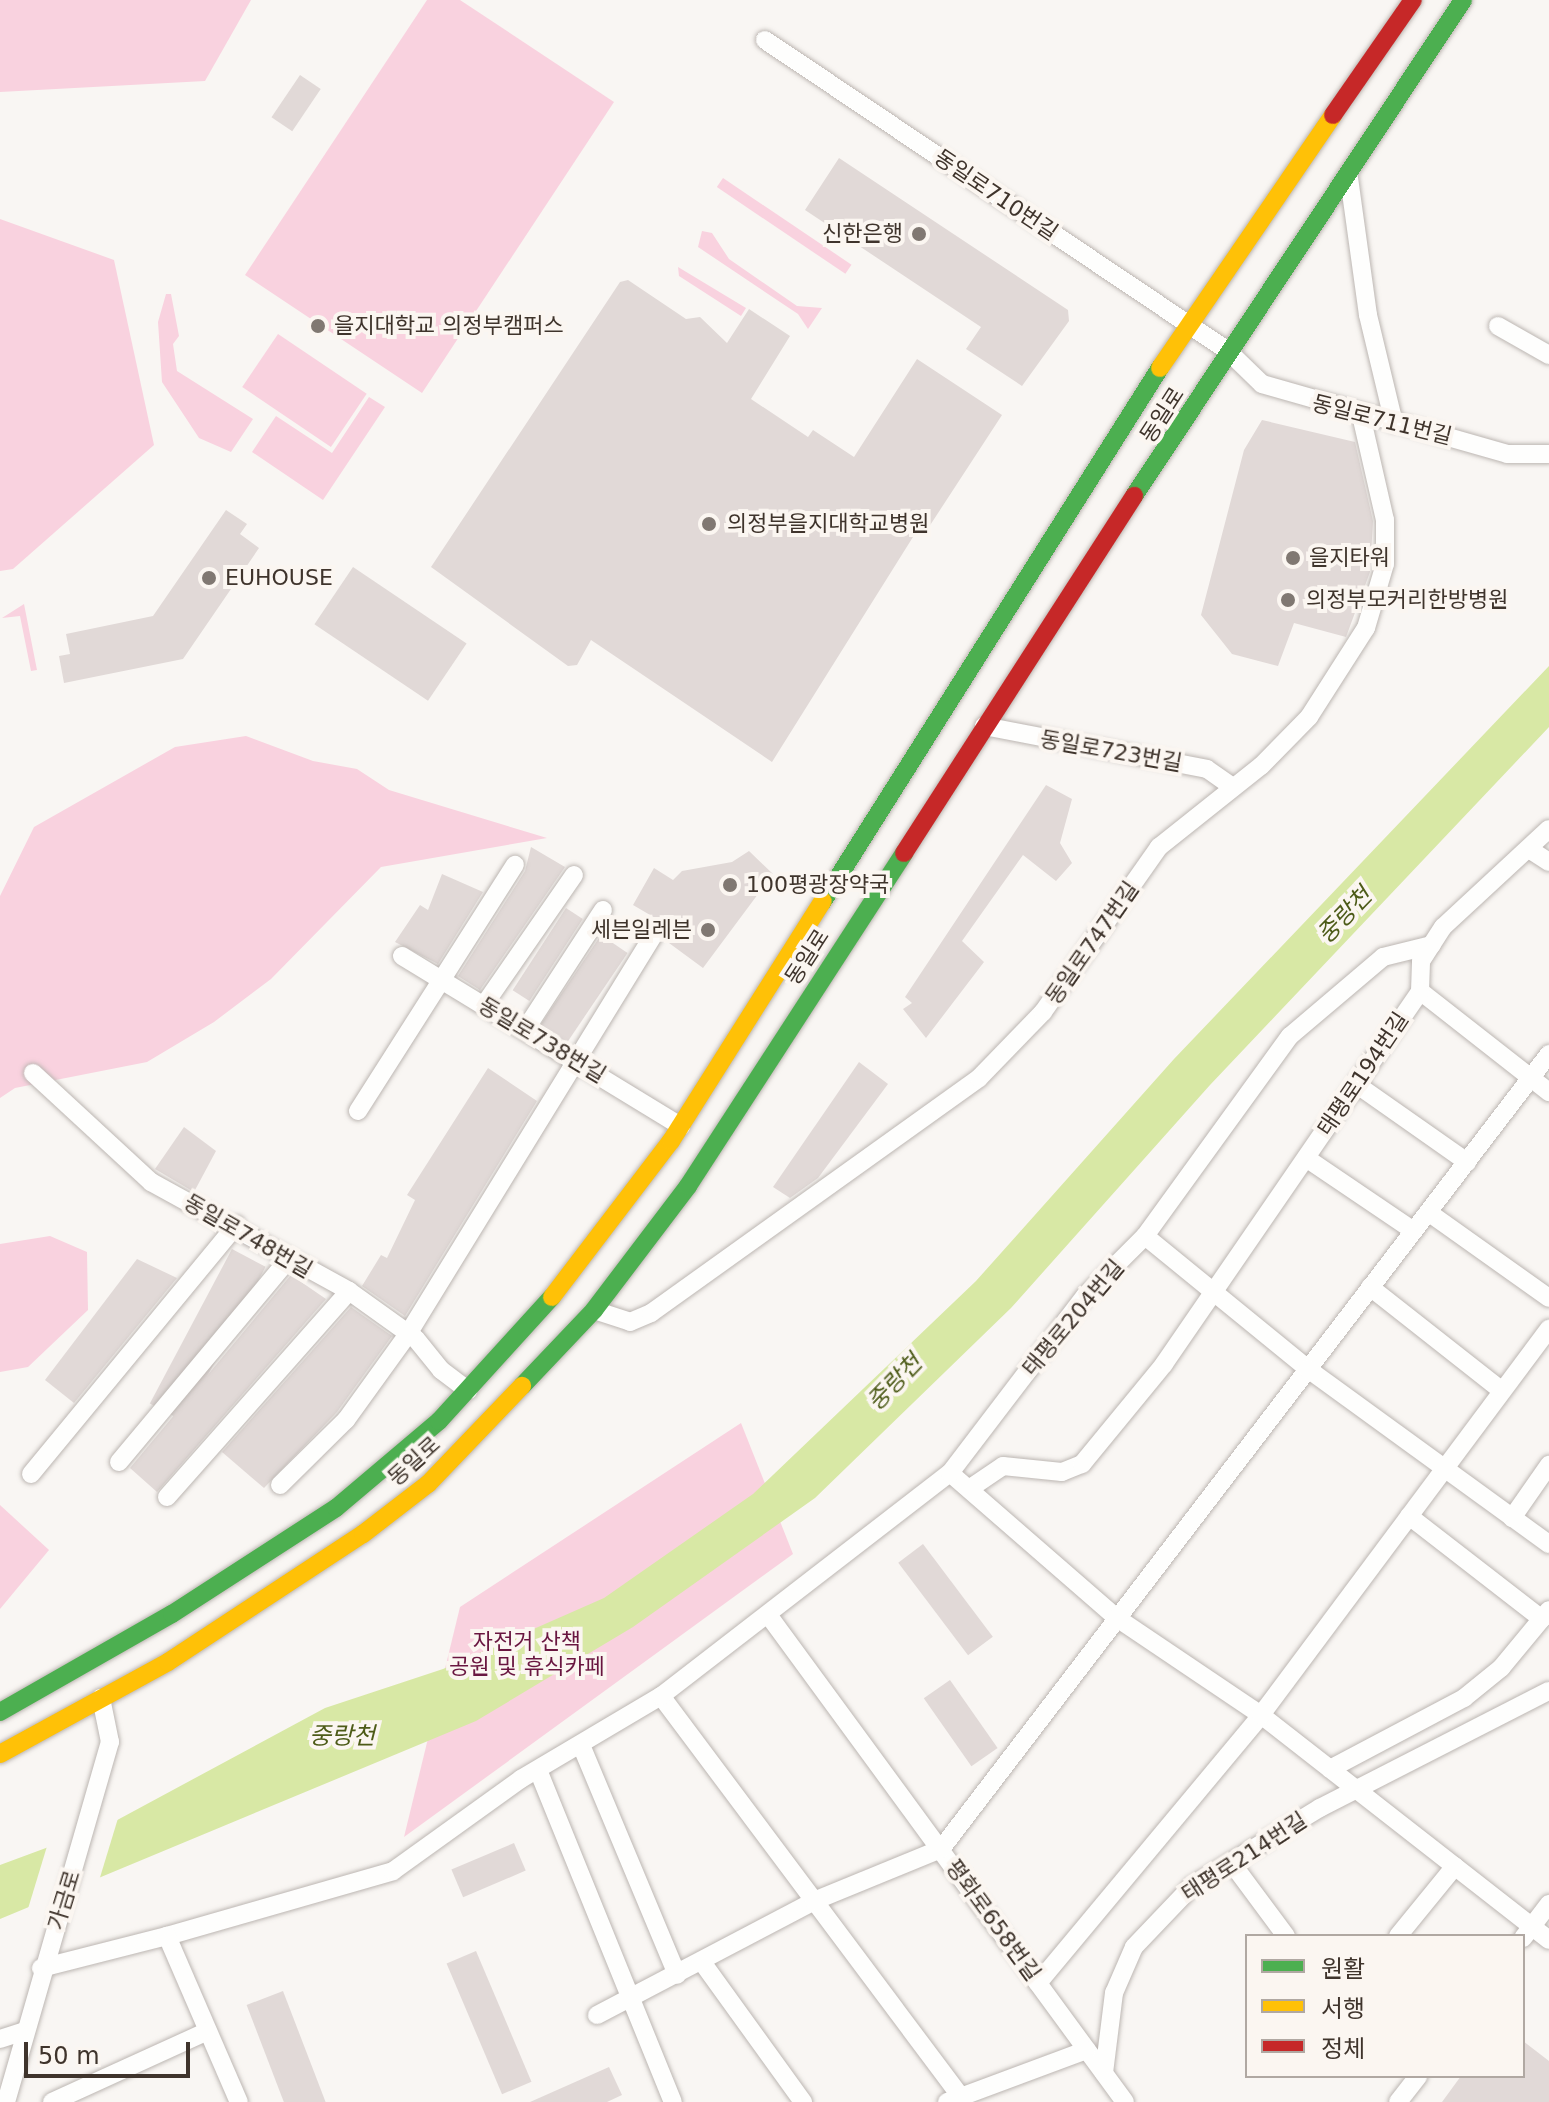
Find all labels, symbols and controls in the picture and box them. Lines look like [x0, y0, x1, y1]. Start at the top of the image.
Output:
street label: 동일로710번길 [929, 144, 1063, 246]
place label: 신한은행 [822, 221, 903, 247]
marker: 신한은행 [910, 225, 928, 243]
place label: 을지대학교 의정부캠퍼스 [334, 313, 564, 339]
marker: 을지대학교 의정부캠퍼스 [309, 317, 327, 335]
street label: 동일로 [1134, 382, 1190, 448]
street label: 동일로711번길 [1309, 390, 1455, 450]
place label: 의정부을지대학교병원 [727, 511, 929, 537]
marker: 의정부을지대학교병원 [698, 513, 720, 535]
place label: 을지타워 [1309, 545, 1390, 571]
marker: 을지타워 [1284, 549, 1302, 567]
place label: EUHOUSE [225, 565, 333, 591]
marker: EUHOUSE [200, 569, 218, 587]
place label: 의정부모커리한방병원 [1306, 587, 1508, 613]
marker: 의정부모커리한방병원 [1277, 589, 1299, 611]
street label: 동일로723번길 [1038, 726, 1184, 776]
place label: 100평광장약국 [746, 872, 889, 898]
marker: 100평광장약국 [721, 876, 739, 894]
street label: 동일로747번길 [1040, 877, 1144, 1009]
water label: 중랑천 [1312, 882, 1378, 950]
place label: 세븐일레븐 [591, 917, 692, 943]
marker: 세븐일레븐 [699, 921, 717, 939]
street label: 동일로 [779, 924, 835, 990]
street label: 동일로738번길 [474, 992, 610, 1088]
street label: 태평로194번길 [1312, 1007, 1414, 1141]
street label: 동일로748번길 [179, 1189, 317, 1283]
street label: 태평로204번길 [1017, 1255, 1129, 1381]
water label: 중랑천 [862, 1349, 928, 1417]
street label: 동일로 [383, 1431, 445, 1491]
park label: 자전거 산책 공원 및 휴식카페 [449, 1628, 605, 1680]
water label: 중랑천 [309, 1723, 375, 1751]
street label: 태평로214번길 [1177, 1807, 1311, 1907]
street label: 평화로658번길 [940, 1854, 1046, 1986]
street label: 가금로 [43, 1867, 85, 1933]
legend [1245, 1934, 1525, 2078]
text: 원활 [1321, 1955, 1365, 1983]
text: 서행 [1321, 1995, 1365, 2023]
scale bar [28, 2026, 194, 2076]
text: 정체 [1321, 2035, 1365, 2063]
text: 50 m [38, 2042, 100, 2070]

